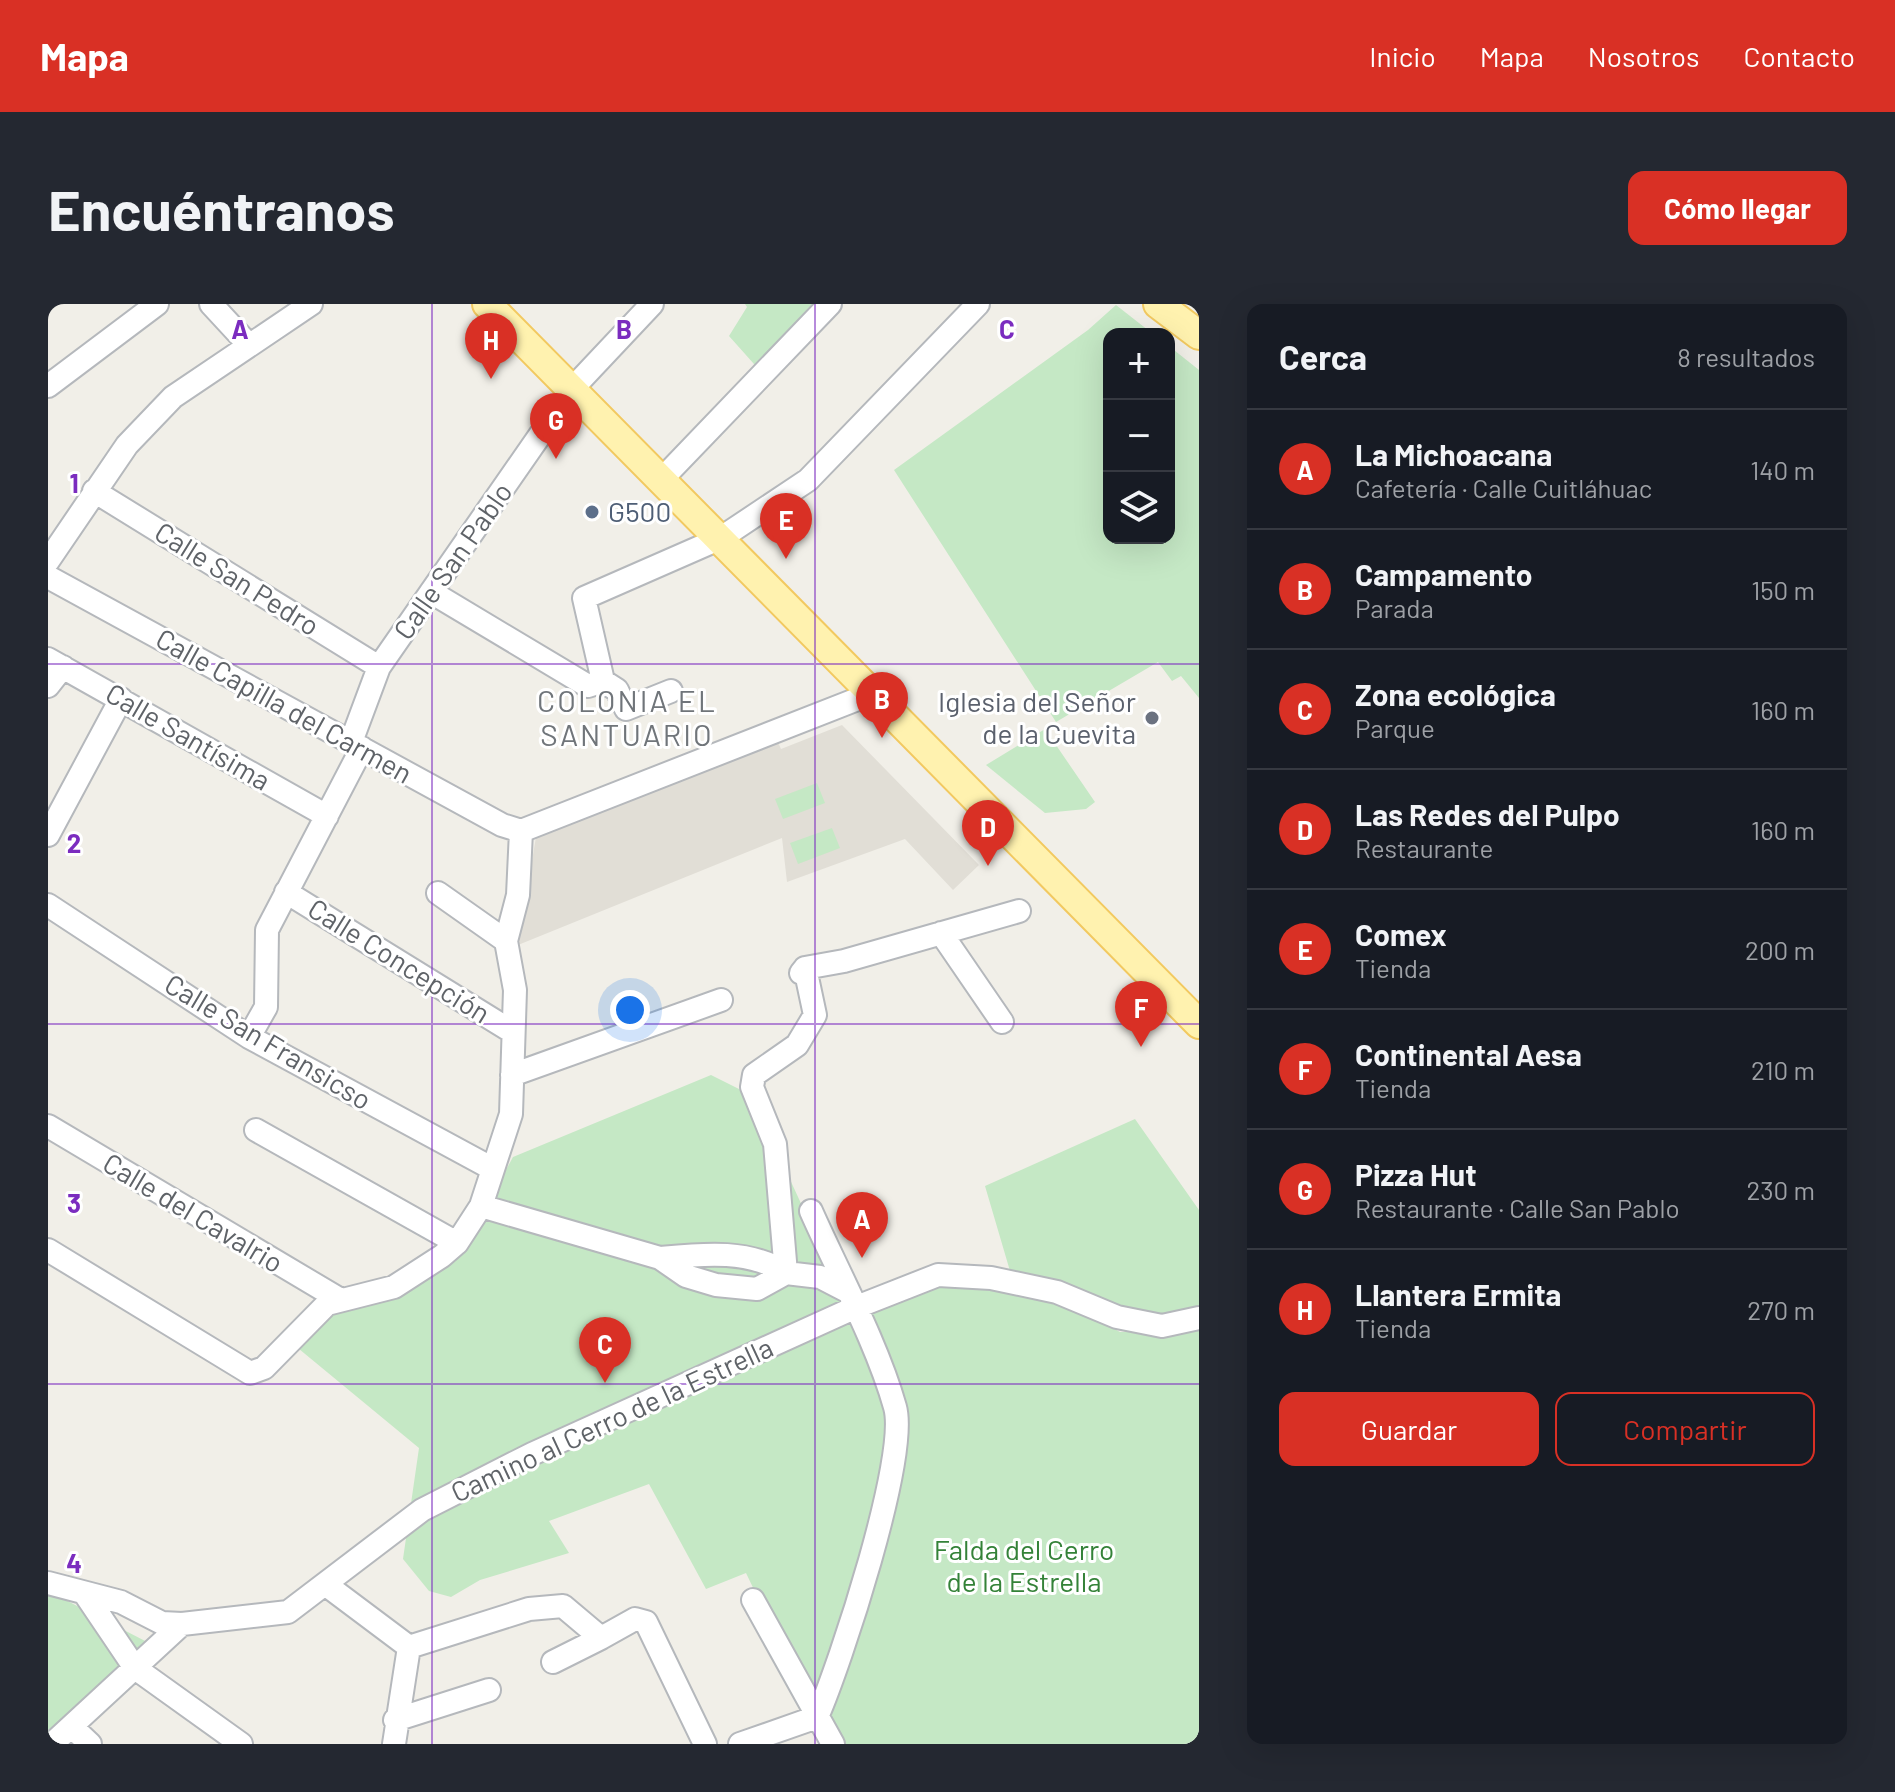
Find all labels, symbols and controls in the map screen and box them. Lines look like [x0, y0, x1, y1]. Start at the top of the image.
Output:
text: Mapa [40, 33, 129, 79]
text: Inicio [1369, 39, 1436, 73]
text: Mapa [1480, 39, 1544, 73]
text: Nosotros [1588, 39, 1700, 73]
text: Contacto [1744, 39, 1855, 73]
button: Cómo llegar [1628, 171, 1847, 245]
text: Encuéntranos [48, 175, 395, 242]
text: A [231, 313, 249, 344]
pin: H [465, 313, 517, 379]
text: B [616, 313, 632, 344]
text: C [999, 313, 1015, 344]
map controls [1103, 328, 1175, 544]
button: + [1103, 328, 1175, 400]
text: Cerca [1279, 336, 1367, 377]
text: 8 resultados [1677, 341, 1815, 372]
pin: G [530, 393, 582, 459]
button: − [1103, 400, 1175, 472]
text: La Michoacana [1355, 436, 1552, 472]
text: A [1296, 454, 1314, 485]
text: 140 m [1750, 454, 1815, 485]
text: 1 [69, 467, 79, 498]
button: layers [1103, 472, 1175, 544]
text: Cafetería · Calle Cuitláhuac [1355, 472, 1652, 503]
street label: Calle San Pablo [386, 475, 519, 645]
pin: E [760, 493, 812, 559]
place label: G500 [608, 494, 671, 528]
marker: G500 [583, 503, 601, 521]
street label: Calle San Pedro [149, 514, 326, 642]
text: Campamento [1355, 556, 1533, 592]
text: B [1297, 574, 1313, 605]
text: 150 m [1751, 574, 1815, 605]
text: Parada [1355, 592, 1434, 623]
street label: Calle Capilla del Carmen [150, 621, 418, 790]
pin: B [856, 672, 908, 738]
street label: Calle Santísima [100, 675, 277, 797]
text: Zona ecológica [1355, 676, 1556, 712]
district label: COLONIA EL SANTUARIO [537, 682, 717, 752]
place label: Iglesia del Señor de la Cuevita [938, 684, 1136, 750]
text: C [1297, 694, 1313, 725]
text: 160 m [1751, 694, 1815, 725]
marker: Iglesia del Señor de la Cuevita [1143, 709, 1161, 727]
text: Parque [1355, 712, 1435, 743]
text: Las Redes del Pulpo [1355, 796, 1620, 832]
pin: D [962, 800, 1014, 866]
text: D [1297, 814, 1313, 845]
text: 160 m [1751, 814, 1815, 845]
text: 2 [67, 827, 81, 858]
text: Restaurante [1355, 832, 1493, 863]
street label: Calle Concepción [302, 891, 497, 1030]
text: Comex [1355, 916, 1447, 952]
text: E [1297, 934, 1313, 965]
text: 200 m [1745, 934, 1815, 965]
text: Tienda [1355, 952, 1431, 983]
street label: Calle San Fransicso [159, 966, 378, 1116]
pin: F [1115, 981, 1167, 1047]
your location [610, 990, 650, 1030]
text: Continental Aesa [1355, 1036, 1582, 1072]
text: F [1298, 1054, 1312, 1085]
text: 210 m [1751, 1054, 1815, 1085]
text: Tienda [1355, 1072, 1431, 1103]
street label: Calle del Cavalrio [97, 1145, 290, 1279]
text: Pizza Hut [1355, 1156, 1477, 1192]
text: G [1297, 1174, 1313, 1205]
text: 230 m [1746, 1174, 1815, 1205]
text: 3 [67, 1187, 81, 1218]
pin: A [836, 1192, 888, 1258]
text: Restaurante · Calle San Pablo [1355, 1192, 1680, 1223]
text: Llantera Ermita [1355, 1276, 1561, 1312]
text: H [1297, 1294, 1313, 1325]
text: 270 m [1747, 1294, 1815, 1325]
text: Tienda [1355, 1312, 1431, 1343]
pin: C [579, 1317, 631, 1383]
street label: Camino al Cerro de la Estrella [446, 1331, 778, 1509]
button: Guardar [1279, 1392, 1539, 1466]
button: Compartir [1555, 1392, 1815, 1466]
park label: Falda del Cerro de la Estrella [934, 1532, 1114, 1598]
text: 4 [66, 1547, 82, 1578]

